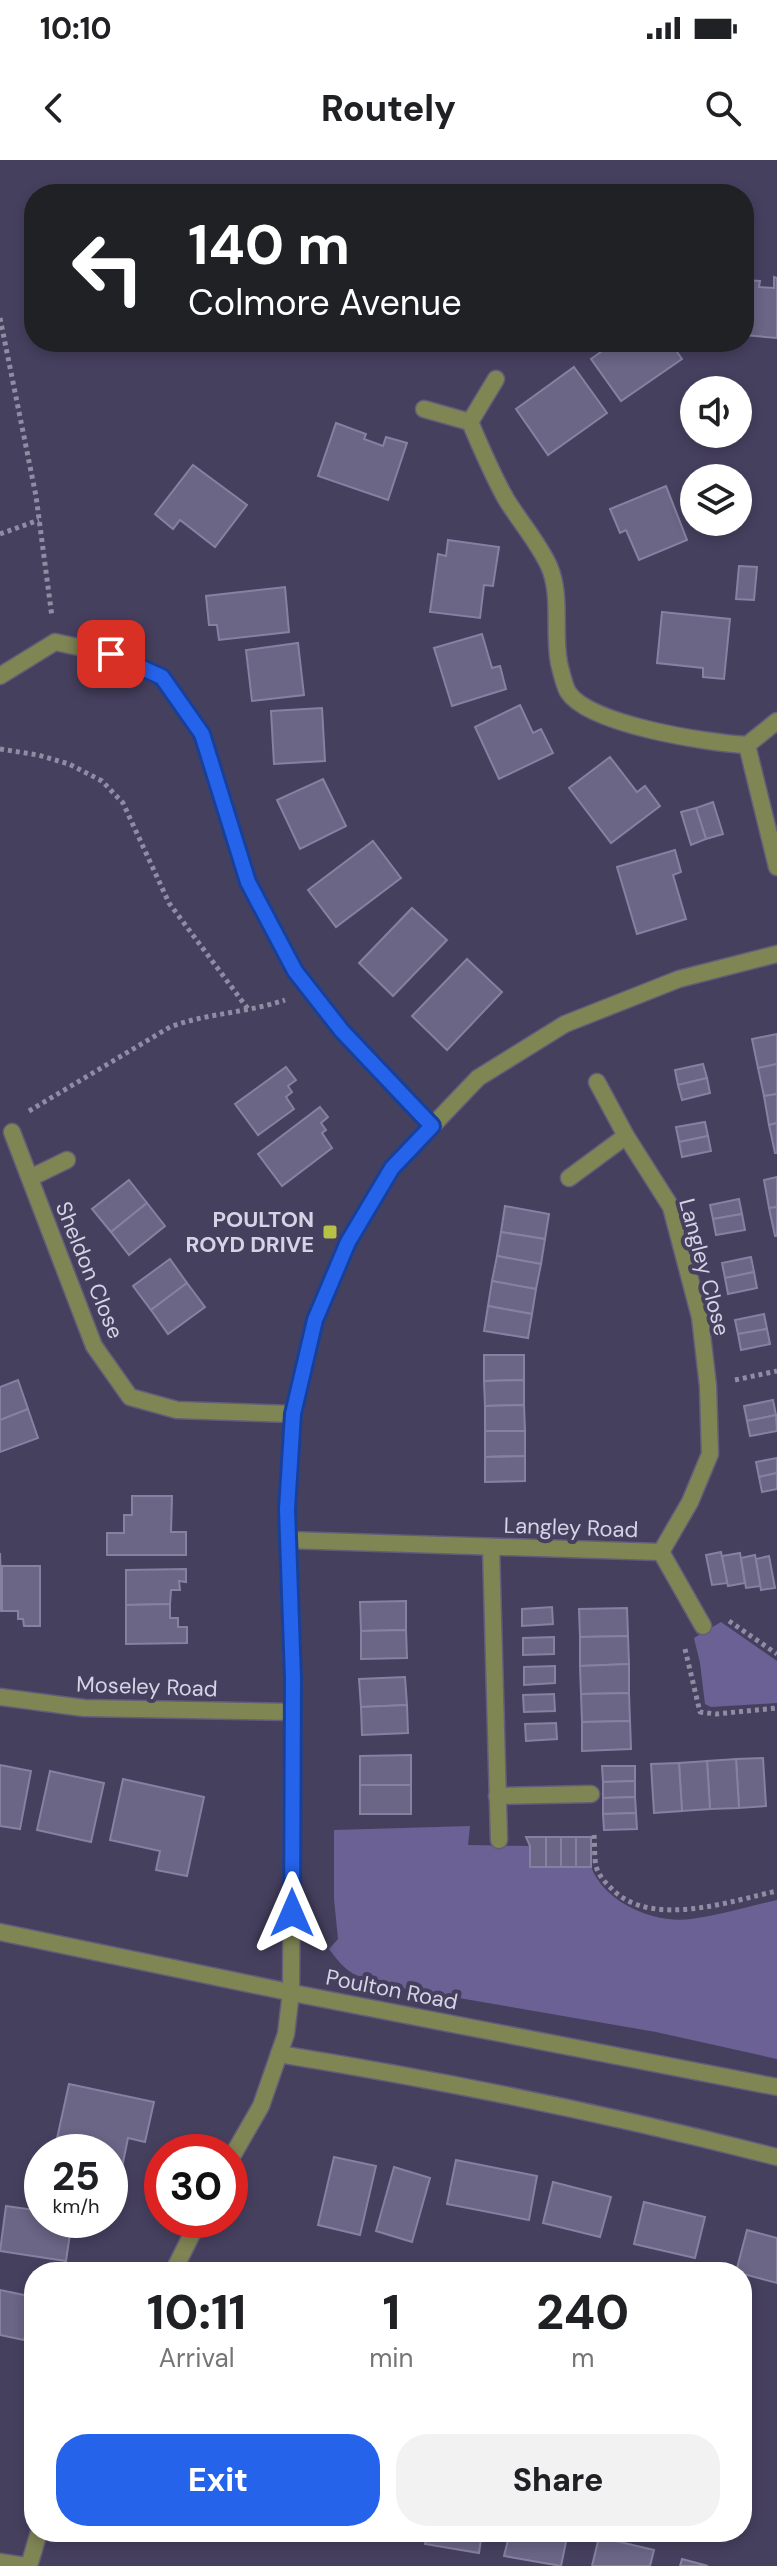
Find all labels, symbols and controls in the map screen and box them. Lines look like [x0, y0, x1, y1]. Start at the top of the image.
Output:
text: 10:10 [40, 9, 112, 48]
text: Routely [321, 85, 456, 132]
icon: back [32, 86, 76, 130]
icon: search [701, 86, 745, 130]
text: 140 m [188, 208, 350, 281]
icon: left [56, 216, 160, 320]
text: Colmore Avenue [188, 279, 462, 326]
map controls [680, 376, 752, 536]
button: sound [680, 376, 752, 448]
button: layers [680, 464, 752, 536]
pin [77, 620, 145, 688]
icon: arrive [89, 632, 133, 676]
street label: Langley Close [672, 1195, 737, 1339]
street label: Sheldon Close [49, 1197, 130, 1343]
place label: POULTON ROYD DRIVE [185, 1205, 314, 1259]
marker: POULTON ROYD DRIVE [321, 1223, 339, 1241]
street label: Langley Road [503, 1511, 639, 1544]
street label: Moseley Road [76, 1670, 218, 1703]
position arrow [250, 1871, 334, 1955]
street label: Poulton Road [323, 1962, 460, 2016]
speed limit sign: 30 [144, 2134, 248, 2238]
text: 25 [52, 2150, 100, 2202]
text: km/h [52, 2193, 100, 2219]
text: 10:11 [147, 2281, 246, 2344]
text: 1 [382, 2281, 400, 2344]
text: 240 [536, 2281, 629, 2344]
text: Arrival [159, 2341, 234, 2375]
text: min [369, 2341, 414, 2375]
text: m [571, 2341, 594, 2375]
button: Exit [56, 2434, 380, 2526]
button: Share [396, 2434, 720, 2526]

